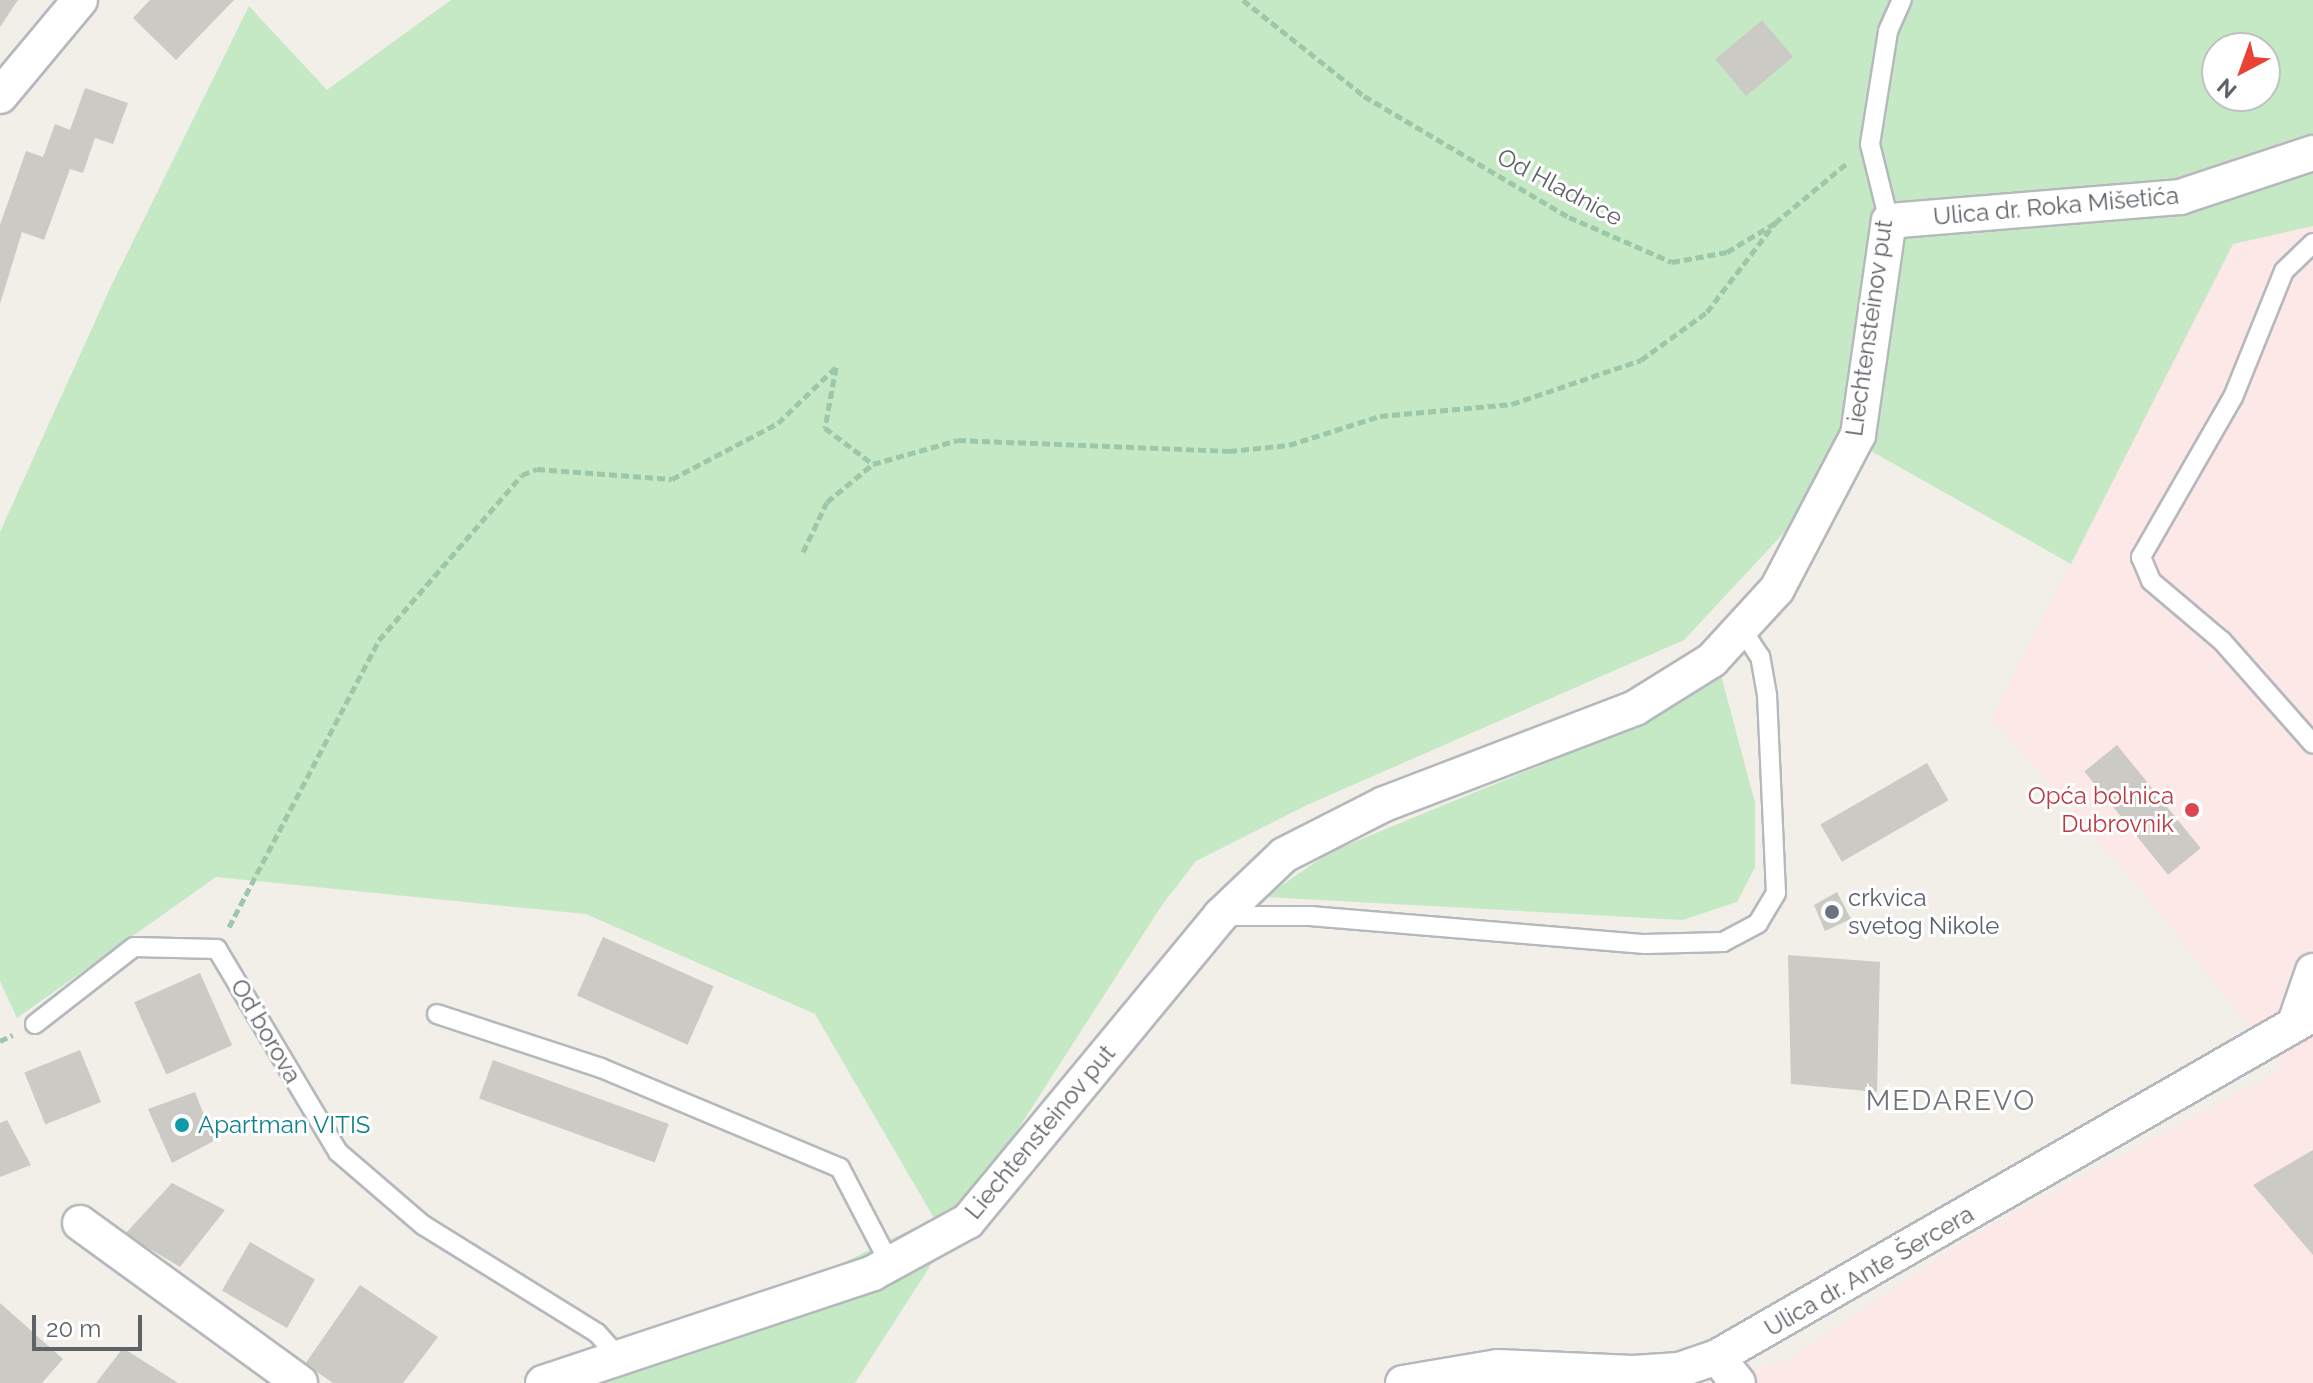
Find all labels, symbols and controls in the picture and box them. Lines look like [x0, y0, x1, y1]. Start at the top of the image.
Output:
north arrow [2201, 32, 2281, 112]
text: N [2212, 73, 2241, 104]
street label: Od Hladnice [1492, 142, 1628, 232]
street label: Ulica dr. Roka Mišetića [1932, 181, 2180, 231]
street label: Liechtensteinov put [1840, 218, 1898, 438]
place label: Opća bolnica Dubrovnik [2028, 782, 2174, 838]
marker: Opća bolnica Dubrovnik [2181, 799, 2203, 821]
place label: crkvica svetog Nikole [1848, 884, 1999, 940]
marker: crkvica svetog Nikole [1823, 903, 1841, 921]
street label: Od borova [225, 974, 307, 1088]
street label: Liechtensteinov put [959, 1039, 1121, 1225]
district label: MEDAREVO [1866, 1084, 2036, 1118]
place label: Apartman VITIS [198, 1111, 371, 1139]
marker: Apartman VITIS [173, 1116, 191, 1134]
street label: Ulica dr. Ante Šercera [1759, 1199, 1979, 1343]
scale bar [36, 1299, 146, 1349]
text: 20 m [46, 1314, 101, 1343]

